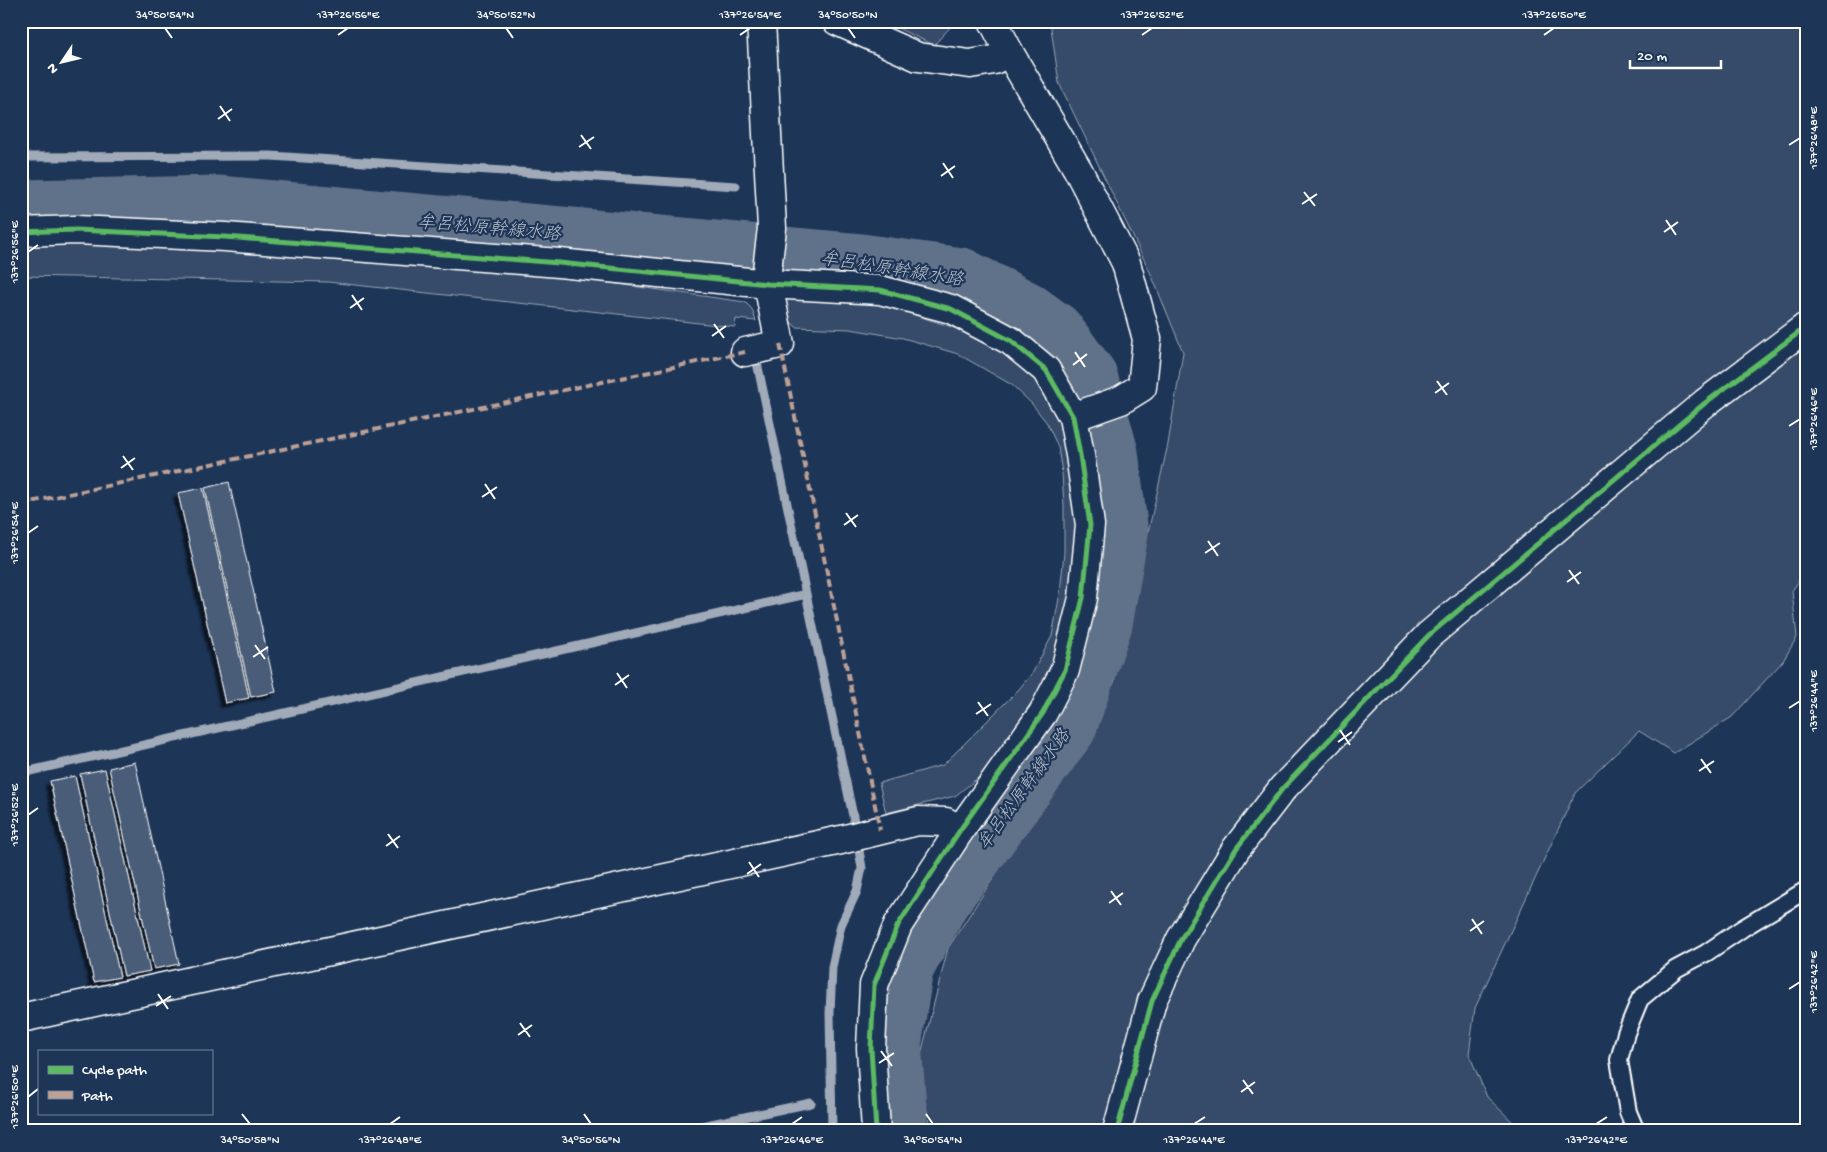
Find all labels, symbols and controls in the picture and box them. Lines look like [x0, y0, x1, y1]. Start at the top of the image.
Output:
text: 34°50'54"N [135, 9, 194, 23]
text: 137°26'56"E [316, 9, 380, 23]
text: 34°50'52"N [476, 9, 535, 23]
text: 137°26'54"E [718, 9, 782, 23]
text: 34°50'50"N [817, 9, 878, 23]
text: 137°26'52"E [1120, 9, 1184, 23]
text: 137°26'50"E [1521, 9, 1586, 23]
north arrow [38, 38, 88, 88]
scale bar [1630, 38, 1721, 70]
text: 20 m [1637, 48, 1667, 66]
text: N [44, 59, 63, 77]
text: 137°26'48"E [1808, 106, 1822, 170]
water label: 牟呂松原幹線水路 [416, 212, 563, 246]
text: 137°26'56"E [9, 220, 23, 284]
water label: 牟呂松原幹線水路 [819, 248, 966, 292]
text: 137°26'46"E [1808, 388, 1822, 451]
text: 137°26'54"E [9, 501, 23, 565]
text: 137°26'44"E [1808, 670, 1822, 733]
water label: 牟呂松原幹線水路 [973, 725, 1076, 855]
text: 137°26'52"E [9, 783, 23, 847]
text: 137°26'42"E [1808, 951, 1822, 1014]
legend [38, 1050, 212, 1114]
text: Cycle path [82, 1062, 147, 1080]
text: 137°26'50"E [9, 1065, 23, 1130]
text: Path [81, 1088, 113, 1106]
text: 34°50'58"N [219, 1134, 280, 1148]
text: 137°26'48"E [358, 1134, 422, 1148]
text: 34°50'56"N [561, 1134, 621, 1148]
text: 137°26'46"E [760, 1134, 823, 1148]
text: 34°50'54"N [903, 1134, 962, 1148]
text: 137°26'44"E [1162, 1134, 1225, 1148]
text: 137°26'42"E [1564, 1134, 1627, 1148]

